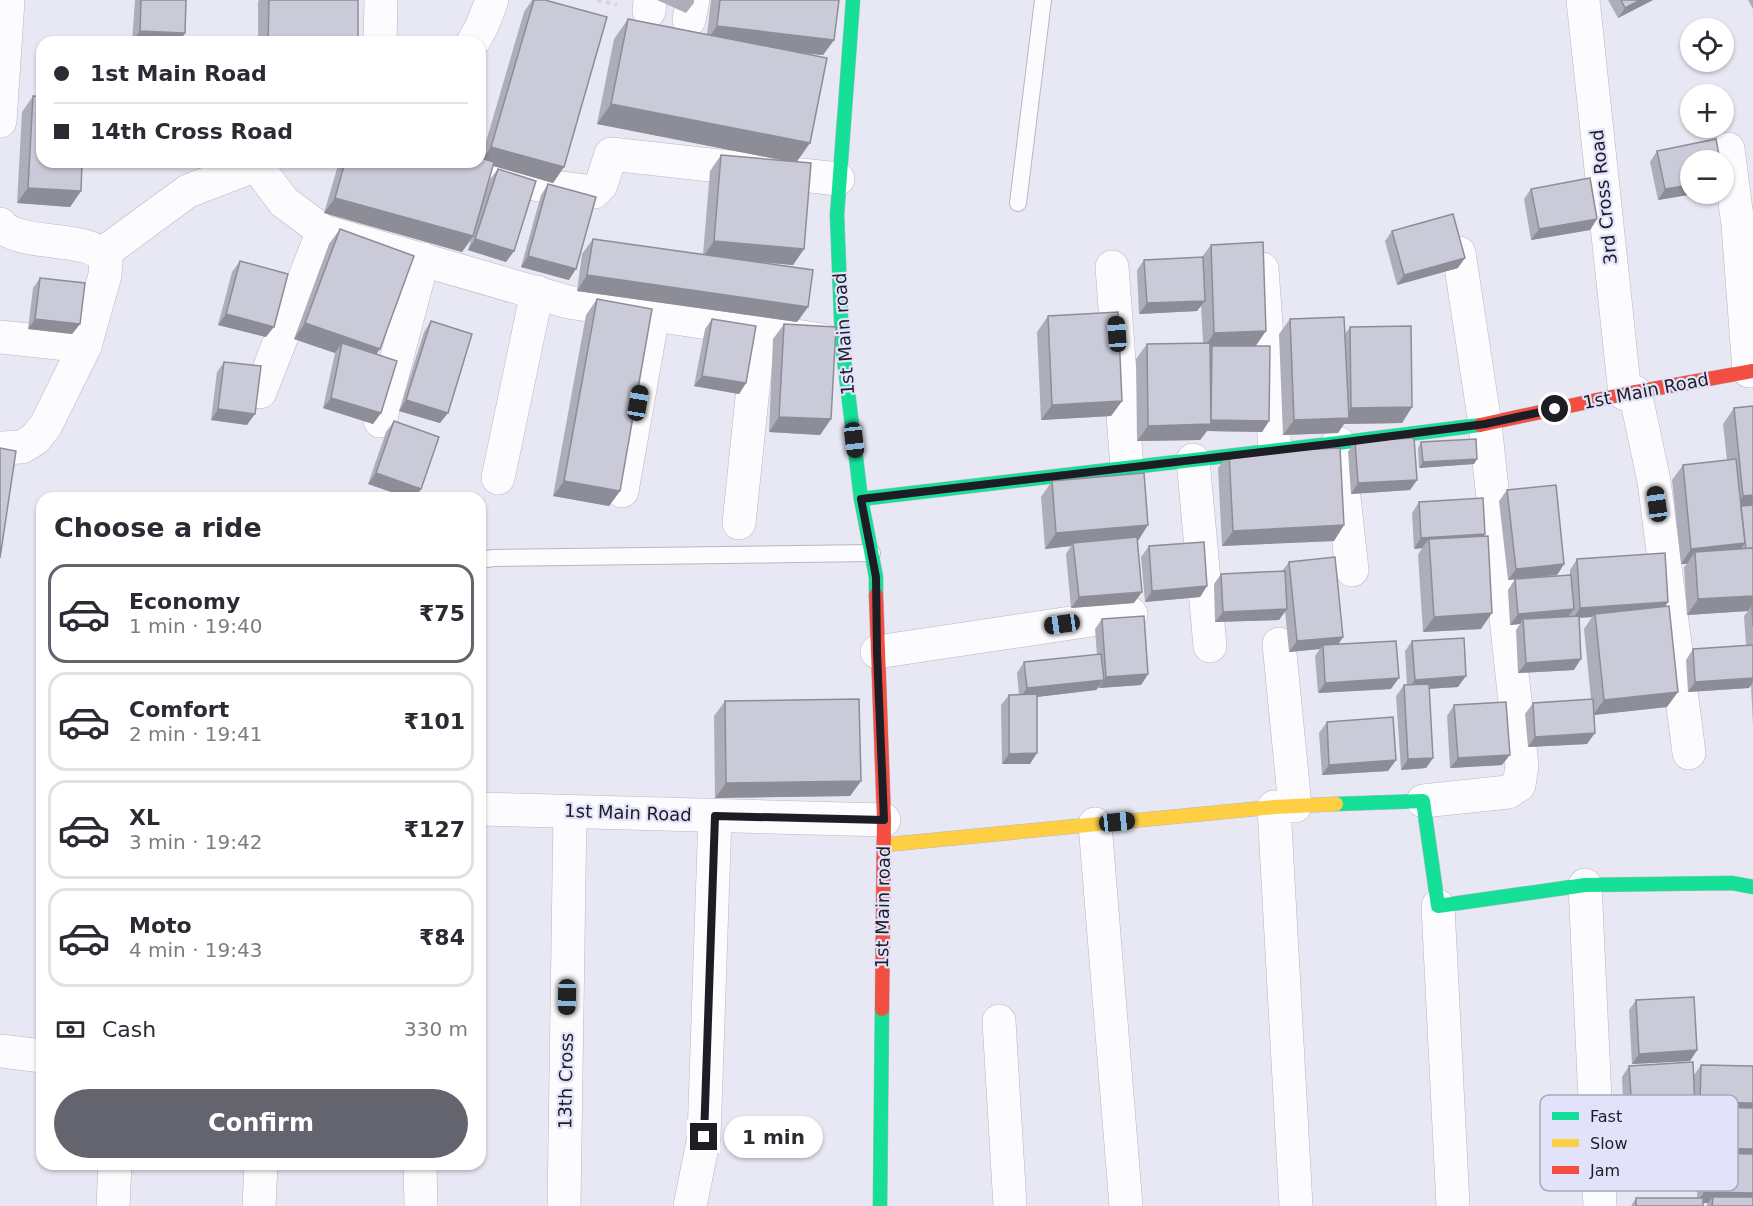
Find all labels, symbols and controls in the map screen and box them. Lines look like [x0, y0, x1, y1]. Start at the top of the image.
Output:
map controls [1680, 18, 1734, 204]
button: locate [1680, 18, 1734, 72]
text: 1st Main Road [90, 61, 267, 86]
button: + [1680, 84, 1734, 138]
text: 14th Cross Road [90, 119, 293, 144]
street label: 3rd Cross Road [1586, 128, 1621, 266]
button: − [1680, 150, 1734, 204]
street label: 1st Main road [829, 272, 858, 396]
car [1107, 315, 1127, 353]
street label: 1st Main Road [1581, 368, 1710, 413]
car [626, 384, 650, 422]
route start [1541, 395, 1568, 422]
car [843, 421, 865, 459]
car [1646, 485, 1668, 523]
text: Choose a ride [54, 512, 262, 543]
icon: car [57, 587, 111, 641]
text: Economy [129, 589, 240, 614]
text: ₹75 [419, 601, 465, 626]
car [1043, 613, 1081, 635]
text: 1 min · 19:40 [129, 614, 263, 638]
icon: car [57, 695, 111, 749]
text: Comfort [129, 697, 229, 722]
text: ₹101 [404, 709, 465, 734]
text: 2 min · 19:41 [129, 722, 263, 746]
street label: 1st Main Road [564, 800, 692, 825]
icon: car [57, 803, 111, 857]
text: XL [129, 805, 160, 830]
car [1098, 811, 1136, 833]
text: ₹127 [404, 817, 465, 842]
text: 3 min · 19:42 [129, 830, 263, 854]
street label: 1st Main road [871, 845, 894, 969]
icon: car [57, 911, 111, 965]
text: Moto [129, 913, 192, 938]
text: ₹84 [419, 925, 465, 950]
text: 4 min · 19:43 [129, 938, 263, 962]
car [558, 979, 576, 1015]
icon: cash [54, 1013, 87, 1046]
text: Cash [102, 1017, 156, 1042]
text: 330 m [404, 1017, 468, 1041]
street label: 13th Cross [554, 1033, 577, 1129]
button: Confirm [54, 1089, 468, 1158]
legend [1540, 1095, 1738, 1191]
text: Fast [1590, 1107, 1622, 1126]
callout: 1 min [725, 1116, 824, 1158]
route end [690, 1123, 717, 1150]
text: 1 min [742, 1125, 805, 1149]
text: Slow [1590, 1134, 1627, 1153]
text: Jam [1589, 1161, 1620, 1180]

